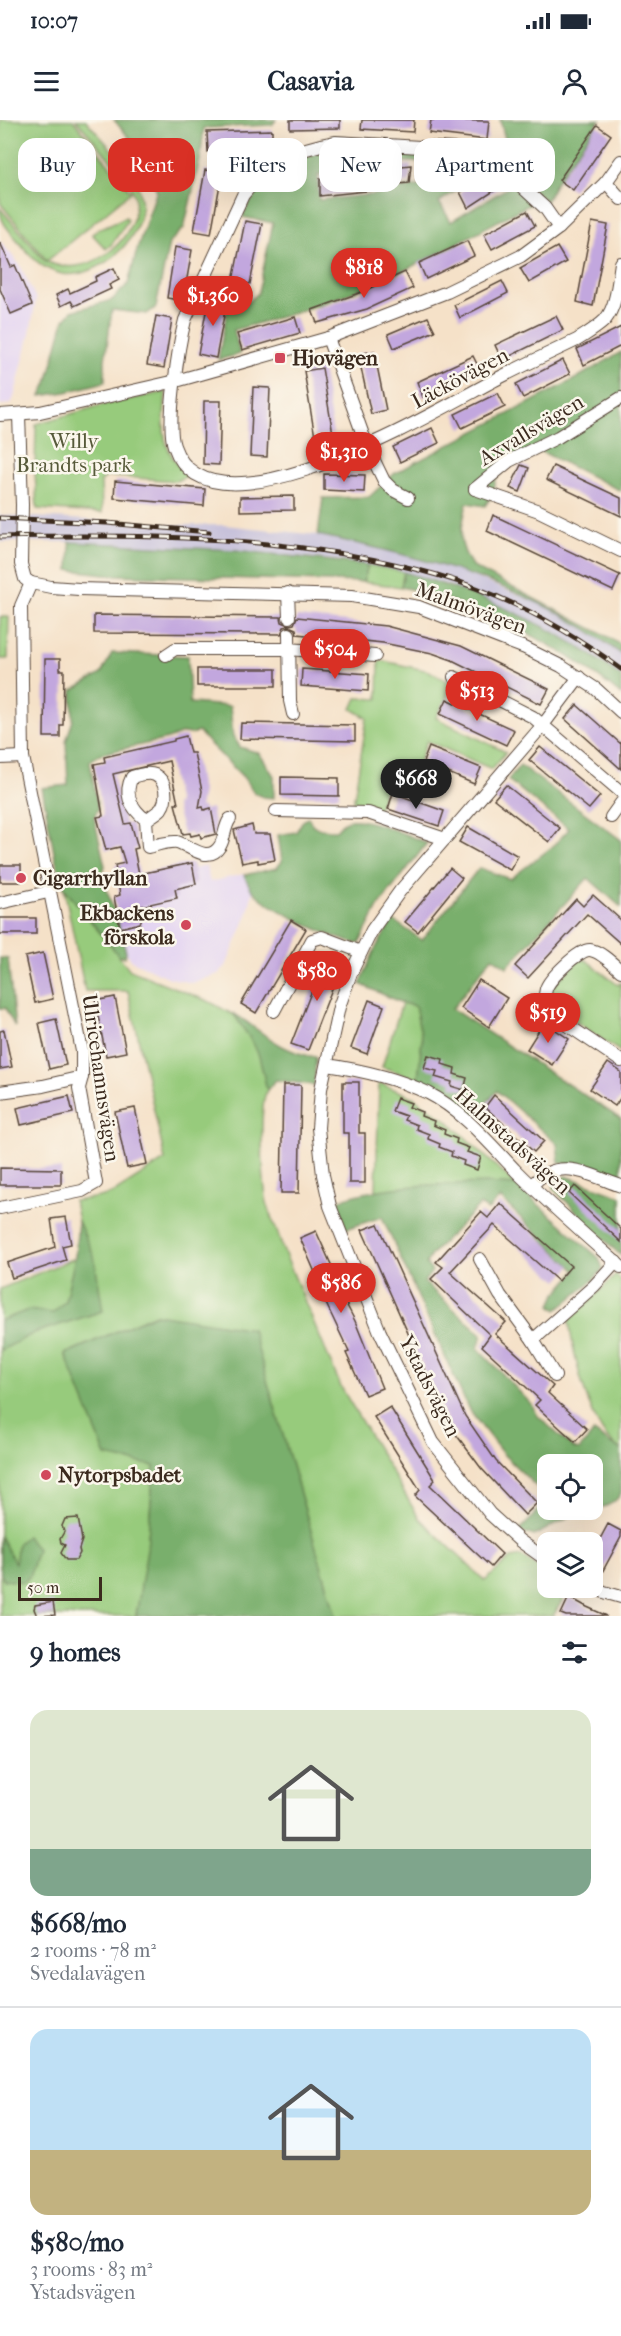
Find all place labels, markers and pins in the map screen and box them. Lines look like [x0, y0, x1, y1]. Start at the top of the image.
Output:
pin: $818 [328, 248, 400, 299]
pin: $1,360 [164, 276, 262, 327]
place label: Hjovägen [292, 346, 379, 370]
marker: Hjovägen [273, 351, 287, 365]
pin: $1,310 [295, 432, 393, 483]
pin: $504 [299, 629, 371, 680]
pin: $513 [441, 671, 513, 722]
pin: $668 [380, 759, 452, 810]
place label: Cigarrhyllan [33, 866, 148, 890]
marker: Cigarrhyllan [14, 871, 28, 885]
place label: Ekbackens förskola [80, 901, 175, 949]
marker: Ekbackens förskola [179, 918, 193, 932]
pin: $580 [281, 951, 353, 1002]
pin: $519 [512, 993, 584, 1044]
pin: $586 [305, 1263, 377, 1314]
place label: Nytorpsbadet [58, 1463, 182, 1487]
marker: Nytorpsbadet [39, 1468, 53, 1482]

